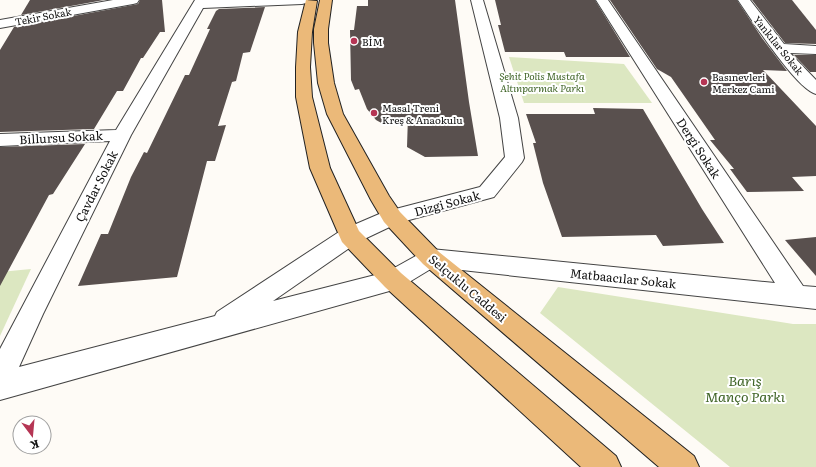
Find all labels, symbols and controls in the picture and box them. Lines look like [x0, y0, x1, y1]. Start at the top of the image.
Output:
street label: Tekir Sokak [14, 3, 73, 29]
street label: Yankılar Sokak [750, 12, 808, 78]
place label: BİM [362, 34, 383, 49]
marker: BİM [349, 36, 359, 46]
park label: Şehit Polis Mustafa Altınparmak Parkı [499, 68, 585, 95]
place label: Basınevleri Merkez Cami [712, 69, 775, 96]
marker: Basınevleri Merkez Cami [699, 77, 709, 87]
place label: Masal Treni Kreş & Anaokulu [382, 100, 463, 127]
marker: Masal Treni Kreş & Anaokulu [369, 108, 379, 118]
street label: Dergi Sokak [673, 114, 726, 182]
street label: Billursu Sokak [19, 126, 104, 148]
street label: Çavdar Sokak [70, 147, 122, 225]
street label: Dizgi Sokak [412, 185, 482, 220]
street label: Selçuklu Caddesi [425, 250, 511, 326]
street label: Matbaacılar Sokak [569, 263, 678, 293]
park label: Barış Manço Parkı [705, 370, 786, 406]
north arrow [12, 415, 52, 455]
text: K [28, 437, 41, 455]

